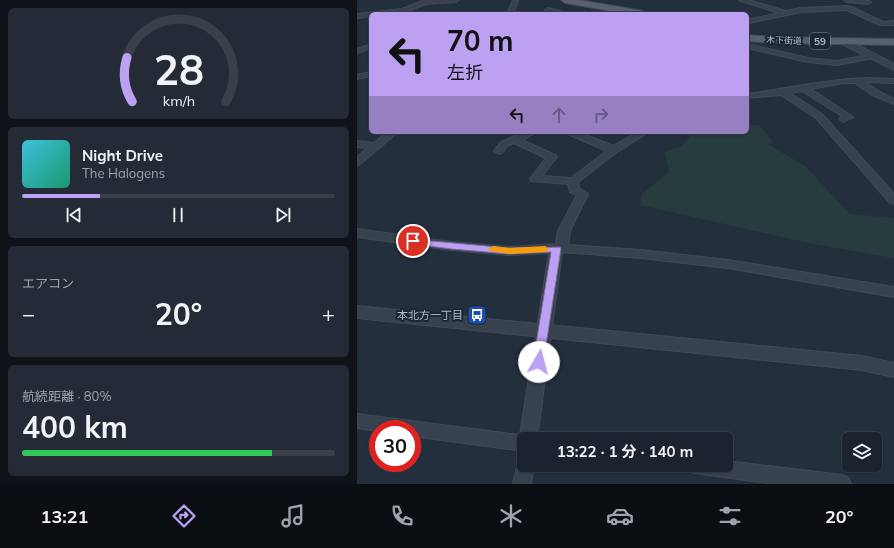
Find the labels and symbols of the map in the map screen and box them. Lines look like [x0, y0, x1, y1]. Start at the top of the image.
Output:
road number: 59 [810, 33, 830, 49]
street label: 木下街道 [766, 34, 802, 46]
pin [396, 224, 430, 258]
bus stop icon: 本北方一丁目 [466, 304, 488, 326]
place label: 本北方一丁目 [397, 308, 463, 322]
position arrow [518, 341, 560, 383]
speed limit sign: 30 [369, 420, 421, 472]

